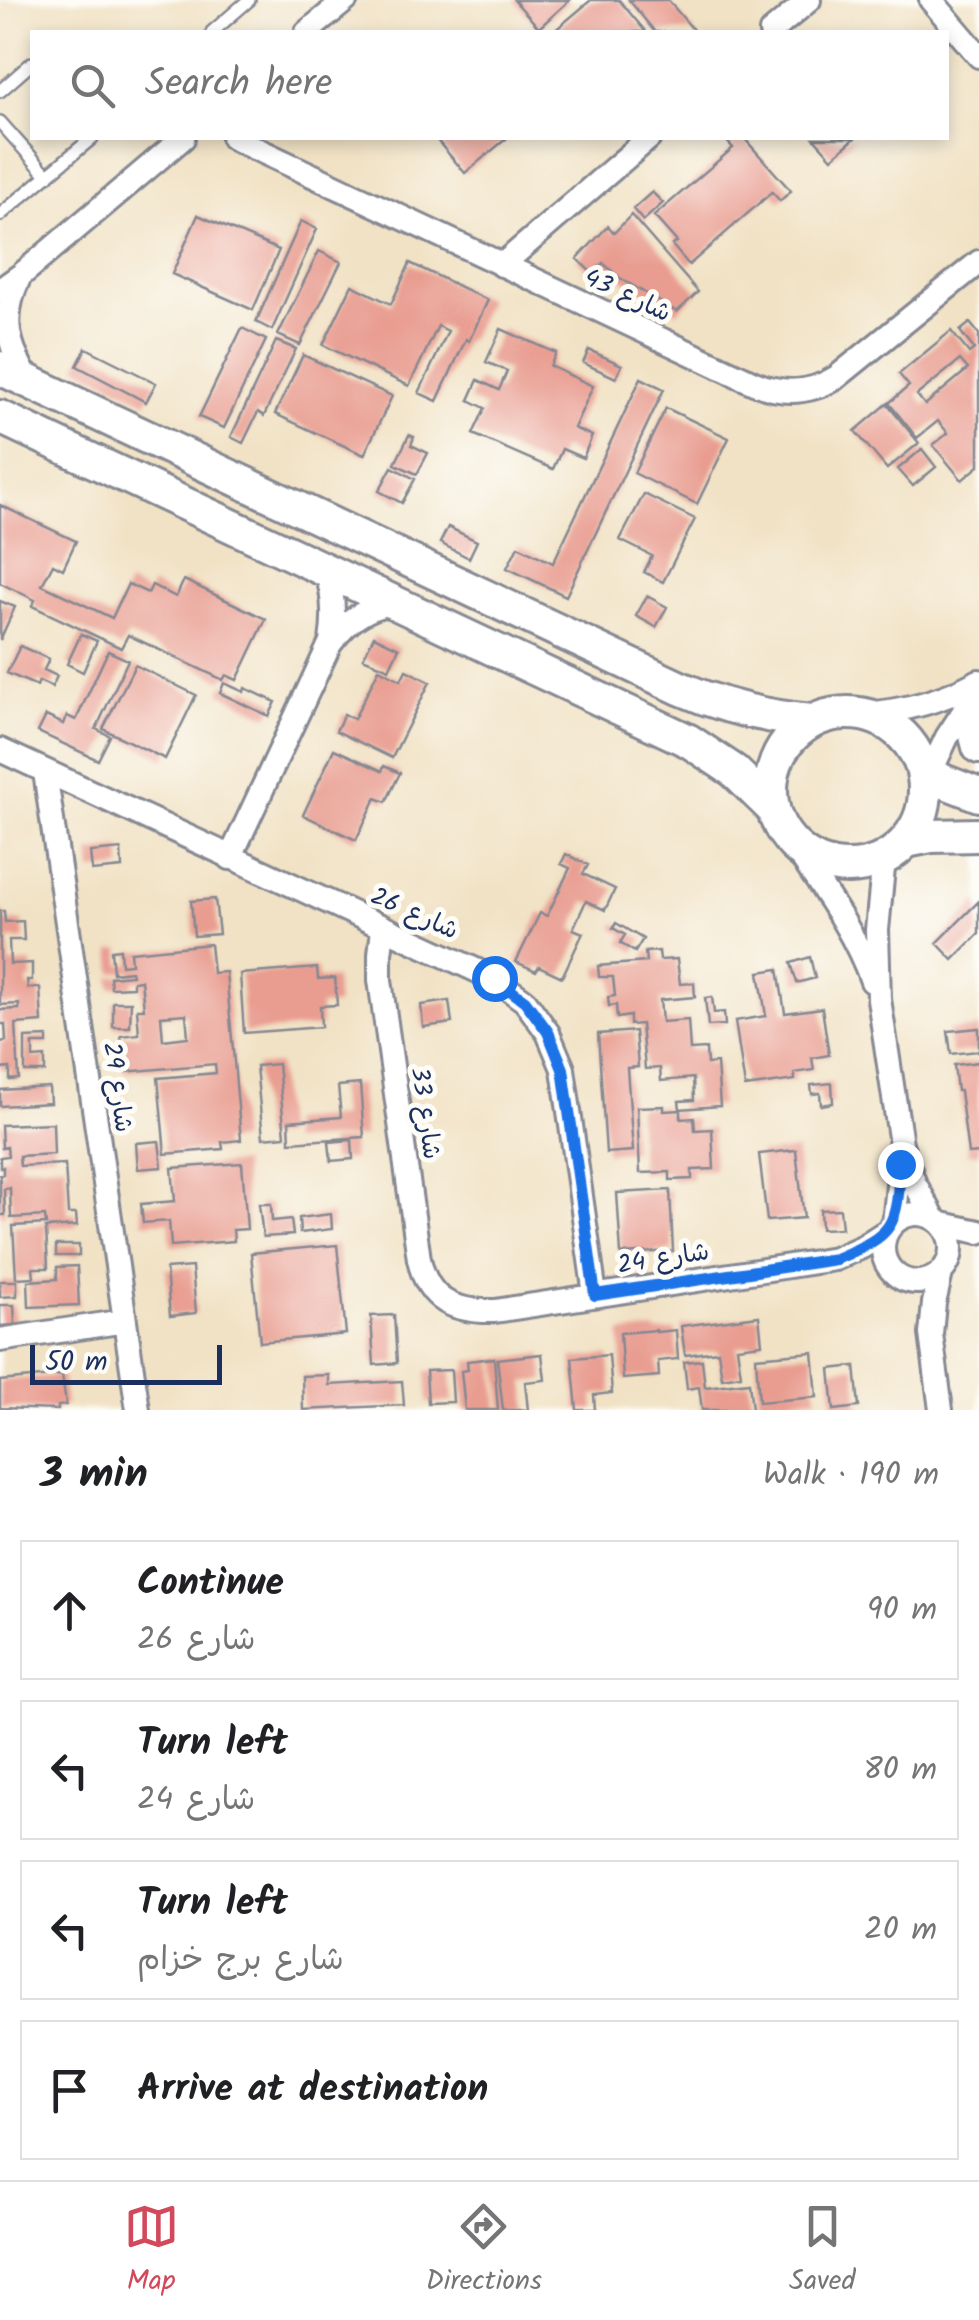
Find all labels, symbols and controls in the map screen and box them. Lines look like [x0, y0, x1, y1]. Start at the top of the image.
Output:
search box [30, 30, 949, 140]
text: Search here [145, 55, 332, 115]
icon: search [65, 58, 120, 113]
street label: شارع 43 [577, 258, 677, 333]
street label: شارع 26 [364, 877, 465, 951]
route start [472, 956, 518, 1002]
street label: شارع 29 [91, 1039, 143, 1135]
street label: شارع 33 [399, 1065, 451, 1162]
route end [878, 1142, 924, 1188]
street label: شارع 24 [615, 1232, 712, 1286]
scale bar [30, 1340, 222, 1384]
text: 50 m [45, 1340, 108, 1385]
text: 3 min [40, 1442, 148, 1509]
text: Walk · 190 m [763, 1450, 939, 1501]
text: Continue [137, 1554, 284, 1614]
icon: ahead [42, 1583, 97, 1638]
text: 90 m [867, 1585, 937, 1636]
text: شارع 26 [137, 1615, 255, 1666]
text: Turn left [137, 1714, 288, 1774]
icon: left [42, 1743, 97, 1798]
text: 80 m [863, 1745, 937, 1796]
text: شارع 24 [137, 1775, 255, 1826]
text: Turn left [137, 1874, 288, 1934]
icon: left [42, 1903, 97, 1958]
text: 20 m [864, 1905, 937, 1956]
text: شارع برج خزام [137, 1935, 344, 1986]
text: Arrive at destination [137, 2060, 488, 2120]
icon: arrive [42, 2063, 97, 2118]
tab: Map [124, 2199, 179, 2304]
tab: Directions [426, 2199, 542, 2304]
tab: Saved [789, 2199, 855, 2304]

